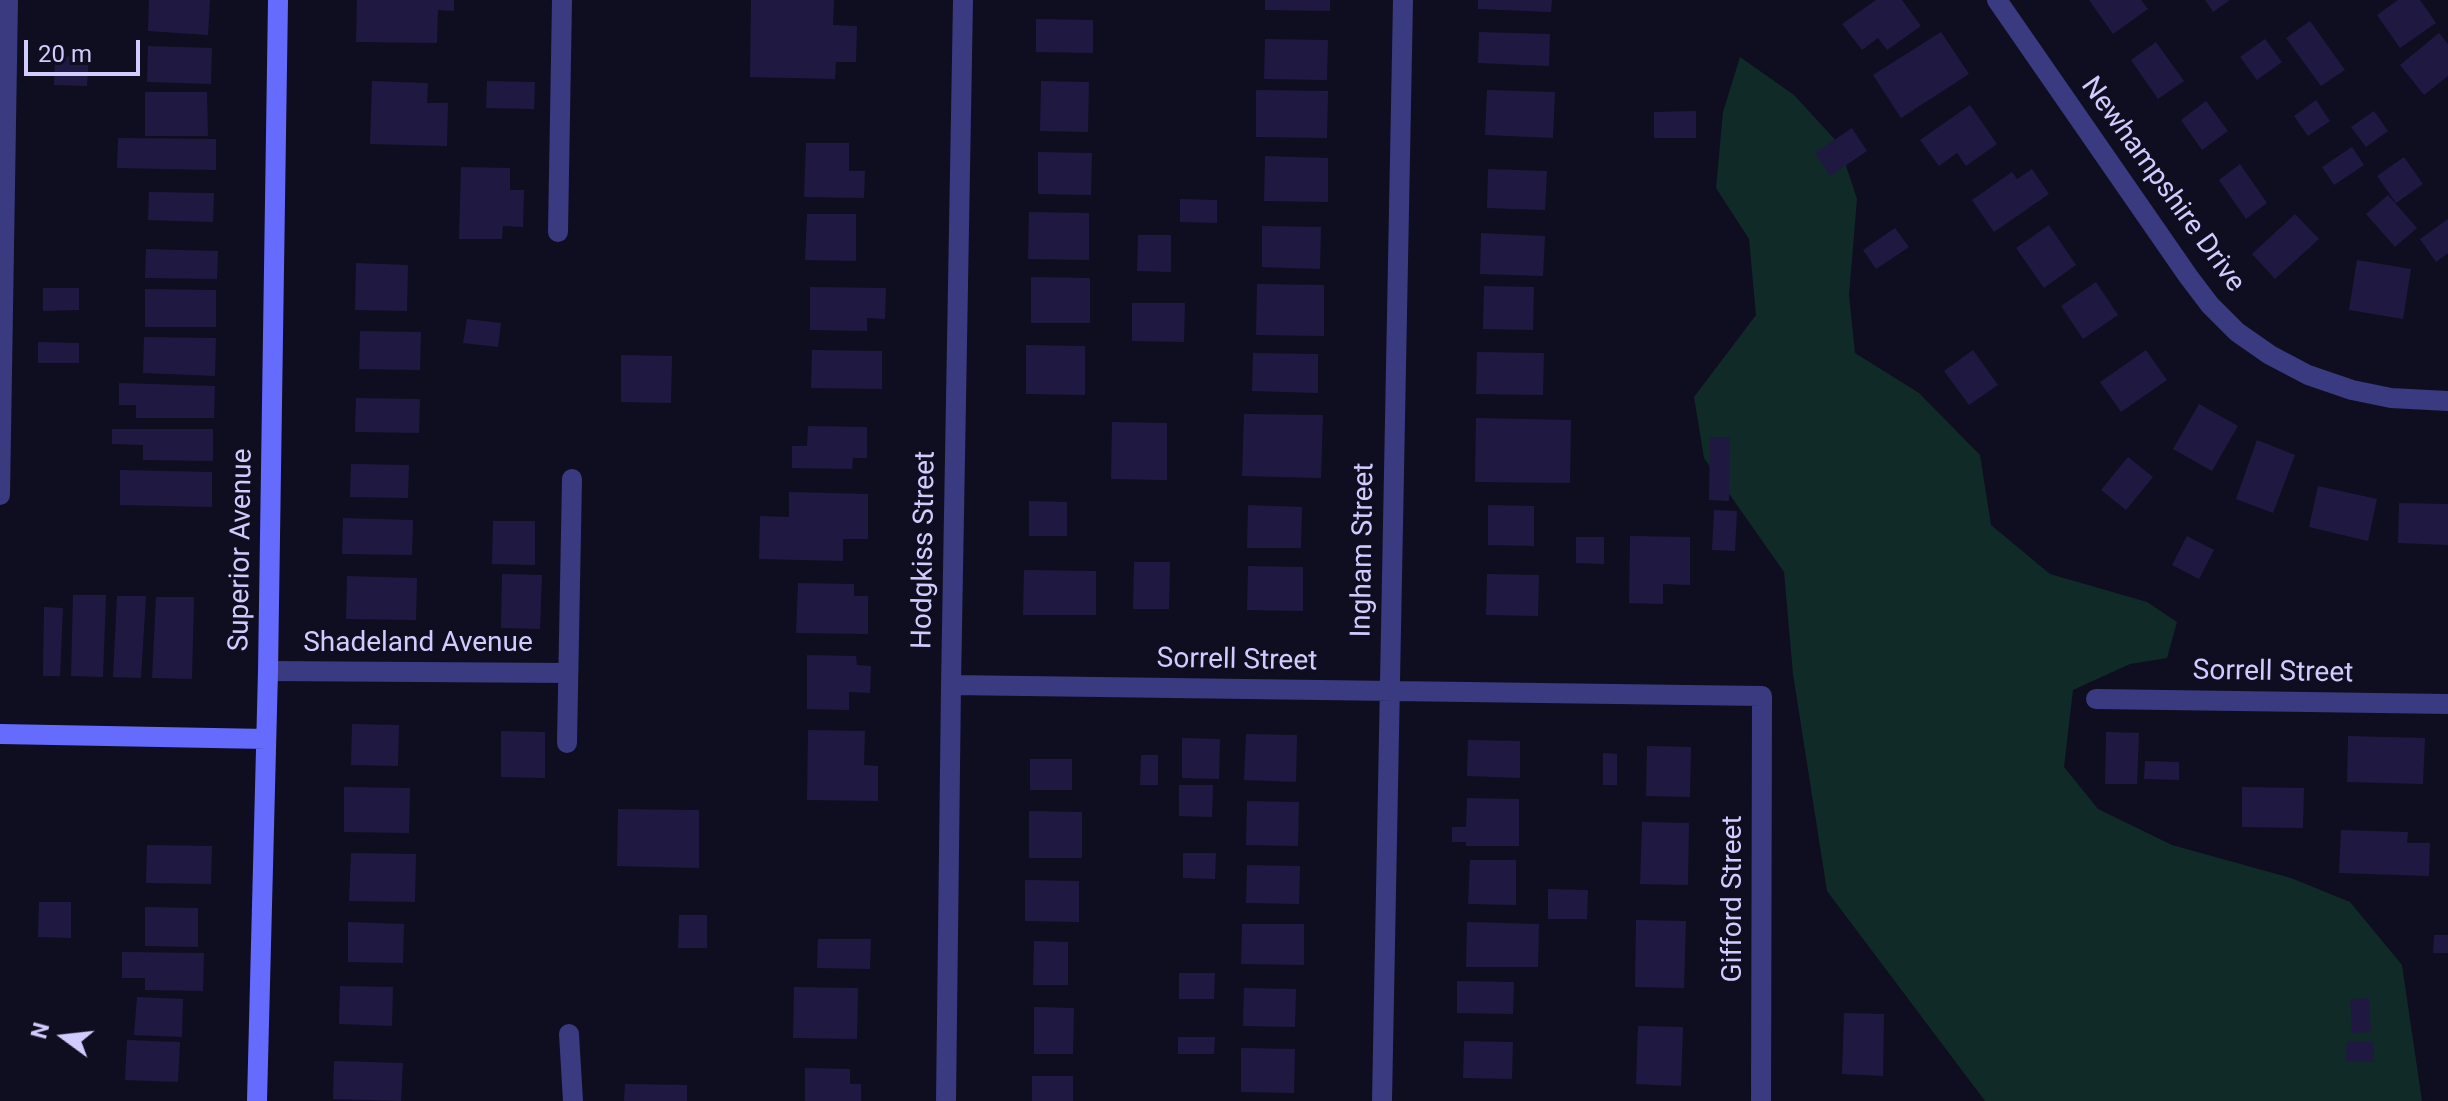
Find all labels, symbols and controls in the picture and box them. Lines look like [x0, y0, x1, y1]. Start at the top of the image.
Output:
scale bar [28, 24, 144, 74]
text: 20 m [38, 40, 92, 68]
street label: Newhampshire Drive [2073, 71, 2251, 299]
street label: Superior Avenue [223, 448, 261, 652]
street label: Hodgkiss Street [906, 451, 944, 649]
street label: Ingham Street [1346, 462, 1382, 638]
street label: Shadeland Avenue [303, 627, 533, 661]
street label: Sorrell Street [1156, 643, 1318, 679]
street label: Sorrell Street [2192, 655, 2354, 691]
street label: Gifford Street [1717, 815, 1751, 983]
north arrow [24, 997, 104, 1077]
text: N [26, 1020, 54, 1041]

